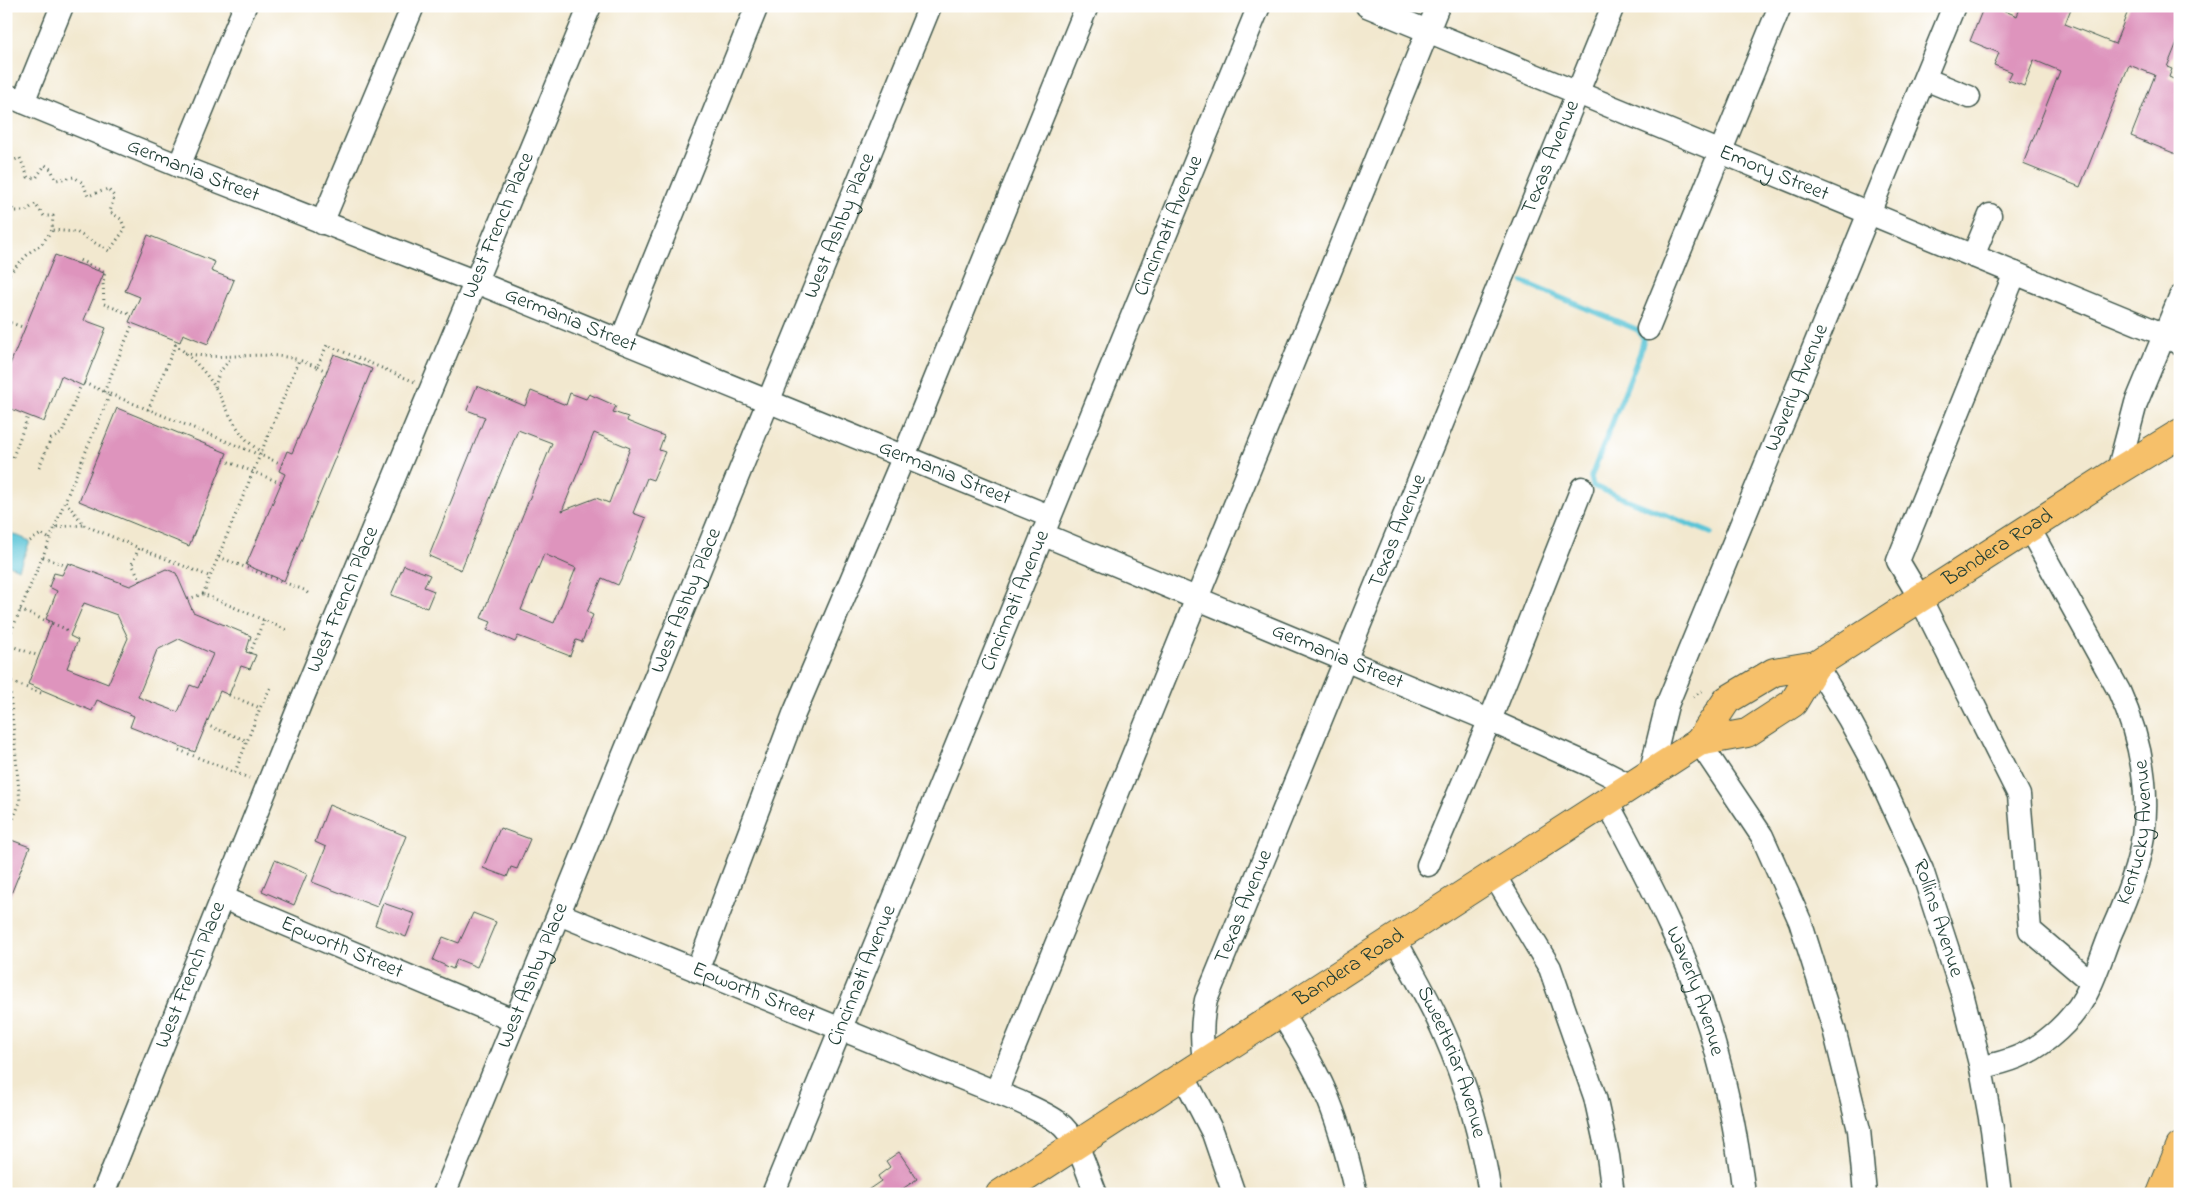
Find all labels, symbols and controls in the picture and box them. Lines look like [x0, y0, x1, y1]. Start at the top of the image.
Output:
street label: Texas Avenue [1514, 95, 1588, 219]
street label: Germania Street [122, 131, 264, 211]
street label: Emory Street [1714, 138, 1833, 210]
street label: West French Place [455, 147, 543, 304]
street label: West Ashby Place [797, 148, 883, 303]
street label: Cincinnati Avenue [1127, 150, 1212, 301]
street label: Germania Street [500, 280, 641, 361]
street label: Waverly Avenue [1758, 319, 1837, 456]
street label: Germania Street [874, 433, 1015, 514]
street label: Texas Avenue [1361, 469, 1435, 593]
street label: Bandera Road [1936, 501, 2059, 595]
street label: West French Place [300, 521, 387, 678]
street label: West Ashby Place [643, 523, 730, 678]
street label: Cincinnati Avenue [973, 525, 1058, 676]
street label: Germania Street [1267, 616, 1408, 698]
street label: Kentucky Avenue [2109, 757, 2161, 910]
street label: Texas Avenue [1207, 845, 1281, 969]
street label: Rollins Avenue [1904, 855, 1971, 982]
street label: West French Place [148, 897, 234, 1053]
street label: West Ashby Place [490, 898, 577, 1053]
street label: Cincinnati Avenue [820, 900, 905, 1051]
street label: Epworth Street [276, 909, 408, 987]
street label: Bandera Road [1287, 921, 1410, 1015]
street label: Waverly Avenue [1657, 922, 1732, 1060]
street label: Epworth Street [687, 955, 820, 1032]
street label: Sweetbriar Avenue [1408, 981, 1494, 1142]

